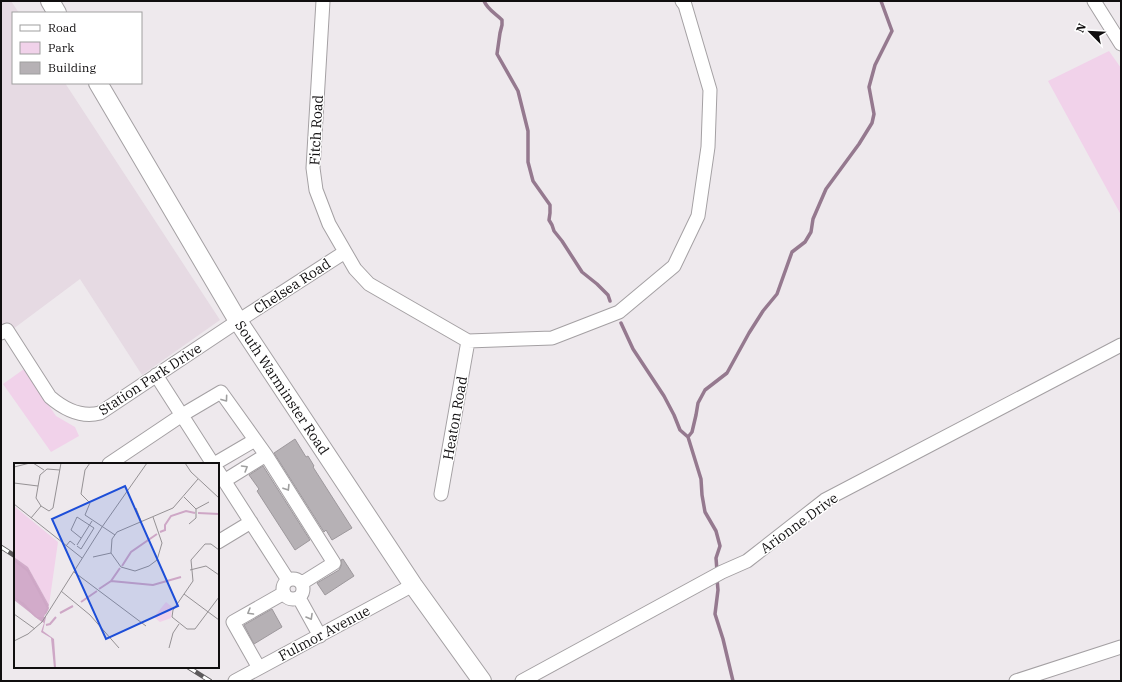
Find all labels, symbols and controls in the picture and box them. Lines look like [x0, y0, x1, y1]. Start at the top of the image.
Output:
legend [12, 12, 142, 84]
north arrow [1070, 12, 1110, 52]
text: Road [48, 20, 77, 35]
text: N [1073, 21, 1089, 35]
text: Park [48, 40, 74, 55]
text: Building [48, 60, 96, 75]
street label: Fitch Road [305, 94, 327, 166]
street label: Chelsea Road [250, 254, 334, 318]
street label: South Warminster Road [231, 317, 333, 458]
street label: Station Park Drive [95, 339, 205, 419]
street label: Heaton Road [439, 374, 471, 461]
one-way arrow [220, 395, 228, 402]
inset map [14, 463, 219, 668]
one-way arrow [241, 465, 248, 473]
one-way arrow [282, 484, 290, 491]
street label: Arionne Drive [756, 489, 842, 557]
street label: Fulmor Avenue [275, 601, 373, 665]
one-way arrow [247, 608, 254, 615]
one-way arrow [305, 613, 312, 620]

